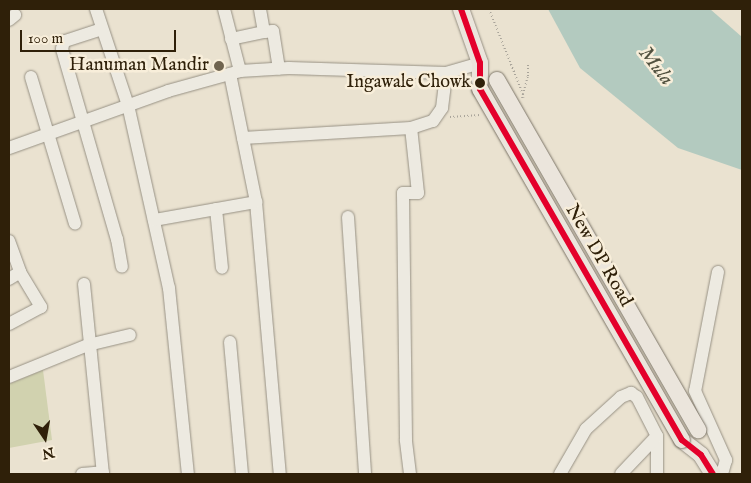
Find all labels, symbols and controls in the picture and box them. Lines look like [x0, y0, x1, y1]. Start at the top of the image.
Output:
scale bar [22, 20, 179, 52]
text: 100 m [28, 29, 63, 48]
water label: Mula [633, 42, 679, 90]
place label: Hanuman Mandir [69, 55, 209, 77]
marker: Hanuman Mandir [213, 60, 225, 72]
place label: Ingawale Chowk [347, 72, 471, 94]
marker: Ingawale Chowk [475, 78, 485, 88]
street label: New DP Road [560, 201, 636, 311]
north arrow [20, 413, 70, 463]
text: N [40, 443, 56, 463]

